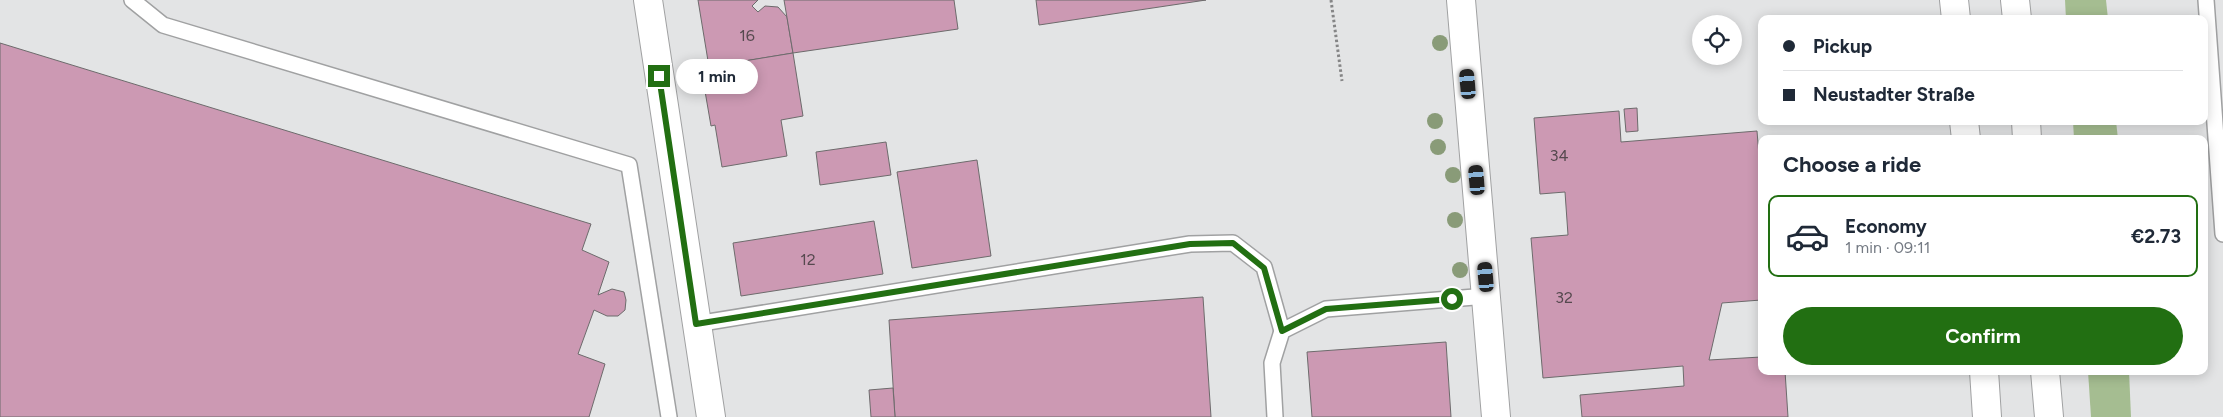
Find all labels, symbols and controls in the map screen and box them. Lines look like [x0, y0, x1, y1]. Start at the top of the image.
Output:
map controls [1692, 15, 1742, 65]
button: locate [1692, 15, 1742, 65]
house number: 16 [739, 26, 755, 45]
text: Pickup [1813, 35, 1872, 58]
callout: 1 min [676, 58, 759, 94]
route end [648, 65, 670, 87]
text: 1 min [698, 67, 736, 86]
car [1459, 68, 1476, 100]
text: Neustadter Straße [1813, 83, 1975, 106]
house number: 34 [1550, 146, 1568, 165]
text: Choose a ride [1783, 151, 1921, 178]
car [1468, 164, 1485, 196]
icon: car [1785, 214, 1830, 259]
text: Economy [1845, 215, 1927, 238]
text: €2.73 [2131, 225, 2181, 248]
text: 1 min · 09:11 [1845, 238, 1930, 257]
house number: 12 [800, 250, 816, 269]
car [1477, 261, 1494, 293]
route start [1441, 288, 1463, 310]
house number: 32 [1555, 288, 1573, 307]
button: Confirm [1783, 307, 2183, 365]

